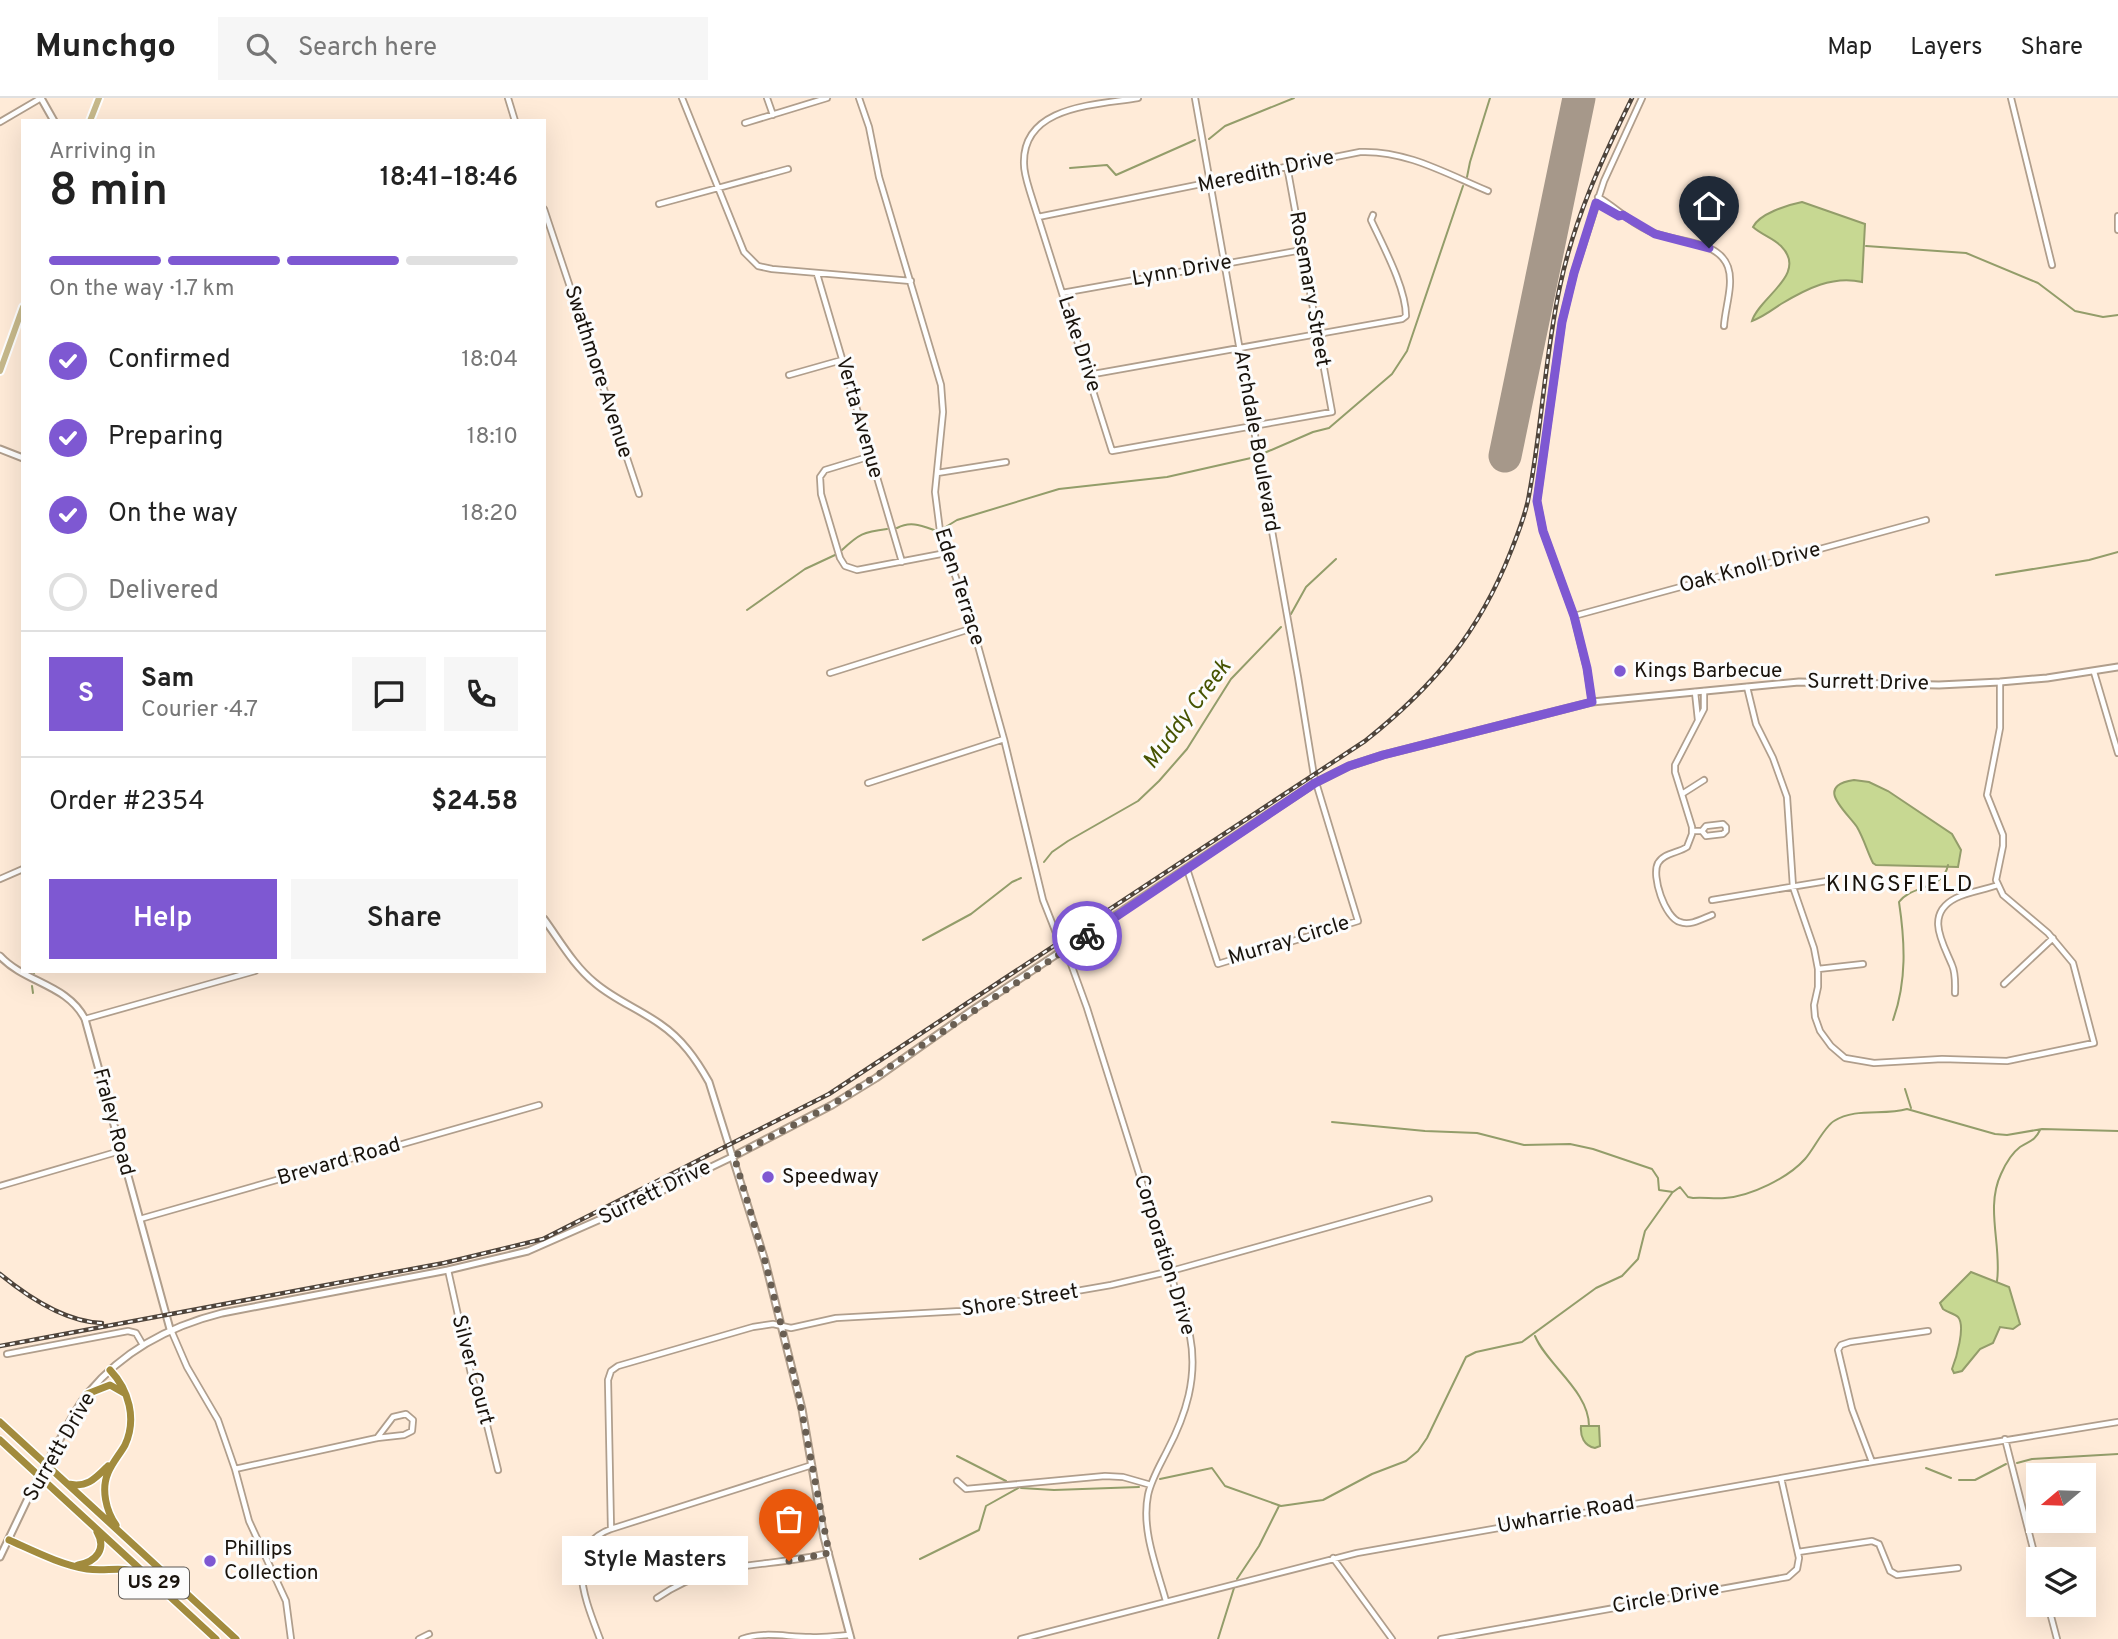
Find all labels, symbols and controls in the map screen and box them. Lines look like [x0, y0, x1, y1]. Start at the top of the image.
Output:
search box [218, 17, 708, 80]
text: Munchgo [35, 27, 176, 69]
icon: search [242, 29, 280, 67]
text: Search here [298, 32, 437, 65]
text: Map [1827, 33, 1872, 63]
text: Layers [1910, 33, 1982, 63]
text: Share [2020, 33, 2083, 63]
text: Arriving in [49, 138, 156, 167]
street label: Meredith Drive [1195, 144, 1337, 200]
text: 18:41–18:46 [380, 162, 518, 195]
text: 8 min [49, 163, 168, 222]
pin [1679, 176, 1739, 248]
icon: home [1690, 187, 1728, 225]
street label: Rosemary Street [1282, 209, 1336, 369]
street label: Lynn Drive [1130, 249, 1234, 293]
text: On the way · 1.7 km [49, 275, 234, 304]
street label: Swathmore Avenue [557, 282, 639, 462]
street label: Lake Drive [1051, 293, 1107, 395]
icon: check [49, 342, 87, 380]
text: Confirmed [108, 344, 231, 377]
text: 18:04 [461, 346, 518, 375]
street label: Archdale Boulevard [1227, 348, 1285, 534]
street label: Verta Avenue [829, 354, 889, 482]
icon: check [49, 419, 87, 457]
text: Preparing [108, 421, 223, 454]
text: 18:10 [467, 423, 518, 452]
icon: check [49, 496, 87, 534]
text: On the way [108, 498, 238, 531]
text: 18:20 [461, 500, 518, 529]
street label: Eden Terrace [927, 525, 991, 649]
street label: Oak Knoll Drive [1676, 536, 1824, 600]
text: Delivered [108, 575, 219, 608]
water label: Muddy Creek [1137, 654, 1239, 776]
button: chat [352, 657, 426, 731]
button: phone [444, 657, 518, 731]
place label: Kings Barbecue [1634, 658, 1782, 685]
text: Sam [141, 663, 194, 696]
marker: Kings Barbecue [1612, 663, 1628, 679]
street label: Surrett Drive [1807, 668, 1929, 698]
text: S [78, 678, 94, 711]
text: Courier · 4.7 [141, 696, 258, 725]
text: Order #2354 [49, 786, 205, 819]
text: $24.58 [431, 786, 518, 819]
district label: KINGSFIELD [1826, 871, 1974, 900]
button: Help [49, 879, 277, 959]
button: Share [291, 879, 518, 959]
courier [1052, 901, 1122, 971]
street label: Murray Circle [1225, 910, 1353, 972]
icon: bike [1068, 917, 1106, 955]
street label: Fraley Road [86, 1065, 140, 1179]
street label: Brevard Road [274, 1132, 404, 1192]
street label: Surrett Drive [594, 1154, 716, 1232]
place label: Speedway [782, 1164, 879, 1191]
marker: Speedway [760, 1169, 776, 1185]
street label: Corporation Drive [1127, 1171, 1201, 1339]
street label: Shore Street [960, 1278, 1080, 1324]
street label: Silver Court [444, 1312, 500, 1428]
street label: Surrett Drive [18, 1388, 102, 1506]
north arrow [2026, 1463, 2096, 1533]
map controls [2026, 1463, 2096, 1617]
pin [759, 1489, 819, 1561]
street label: Uwharrie Road [1495, 1490, 1637, 1540]
icon: bag [770, 1500, 808, 1538]
place label: Phillips Collection [224, 1536, 319, 1587]
callout: Style Masters [562, 1536, 747, 1586]
text: Style Masters [583, 1546, 727, 1575]
button: layers [2026, 1547, 2096, 1617]
marker: Phillips Collection [202, 1553, 218, 1569]
road number: US 29 [119, 1568, 189, 1598]
street label: Circle Drive [1610, 1575, 1722, 1621]

